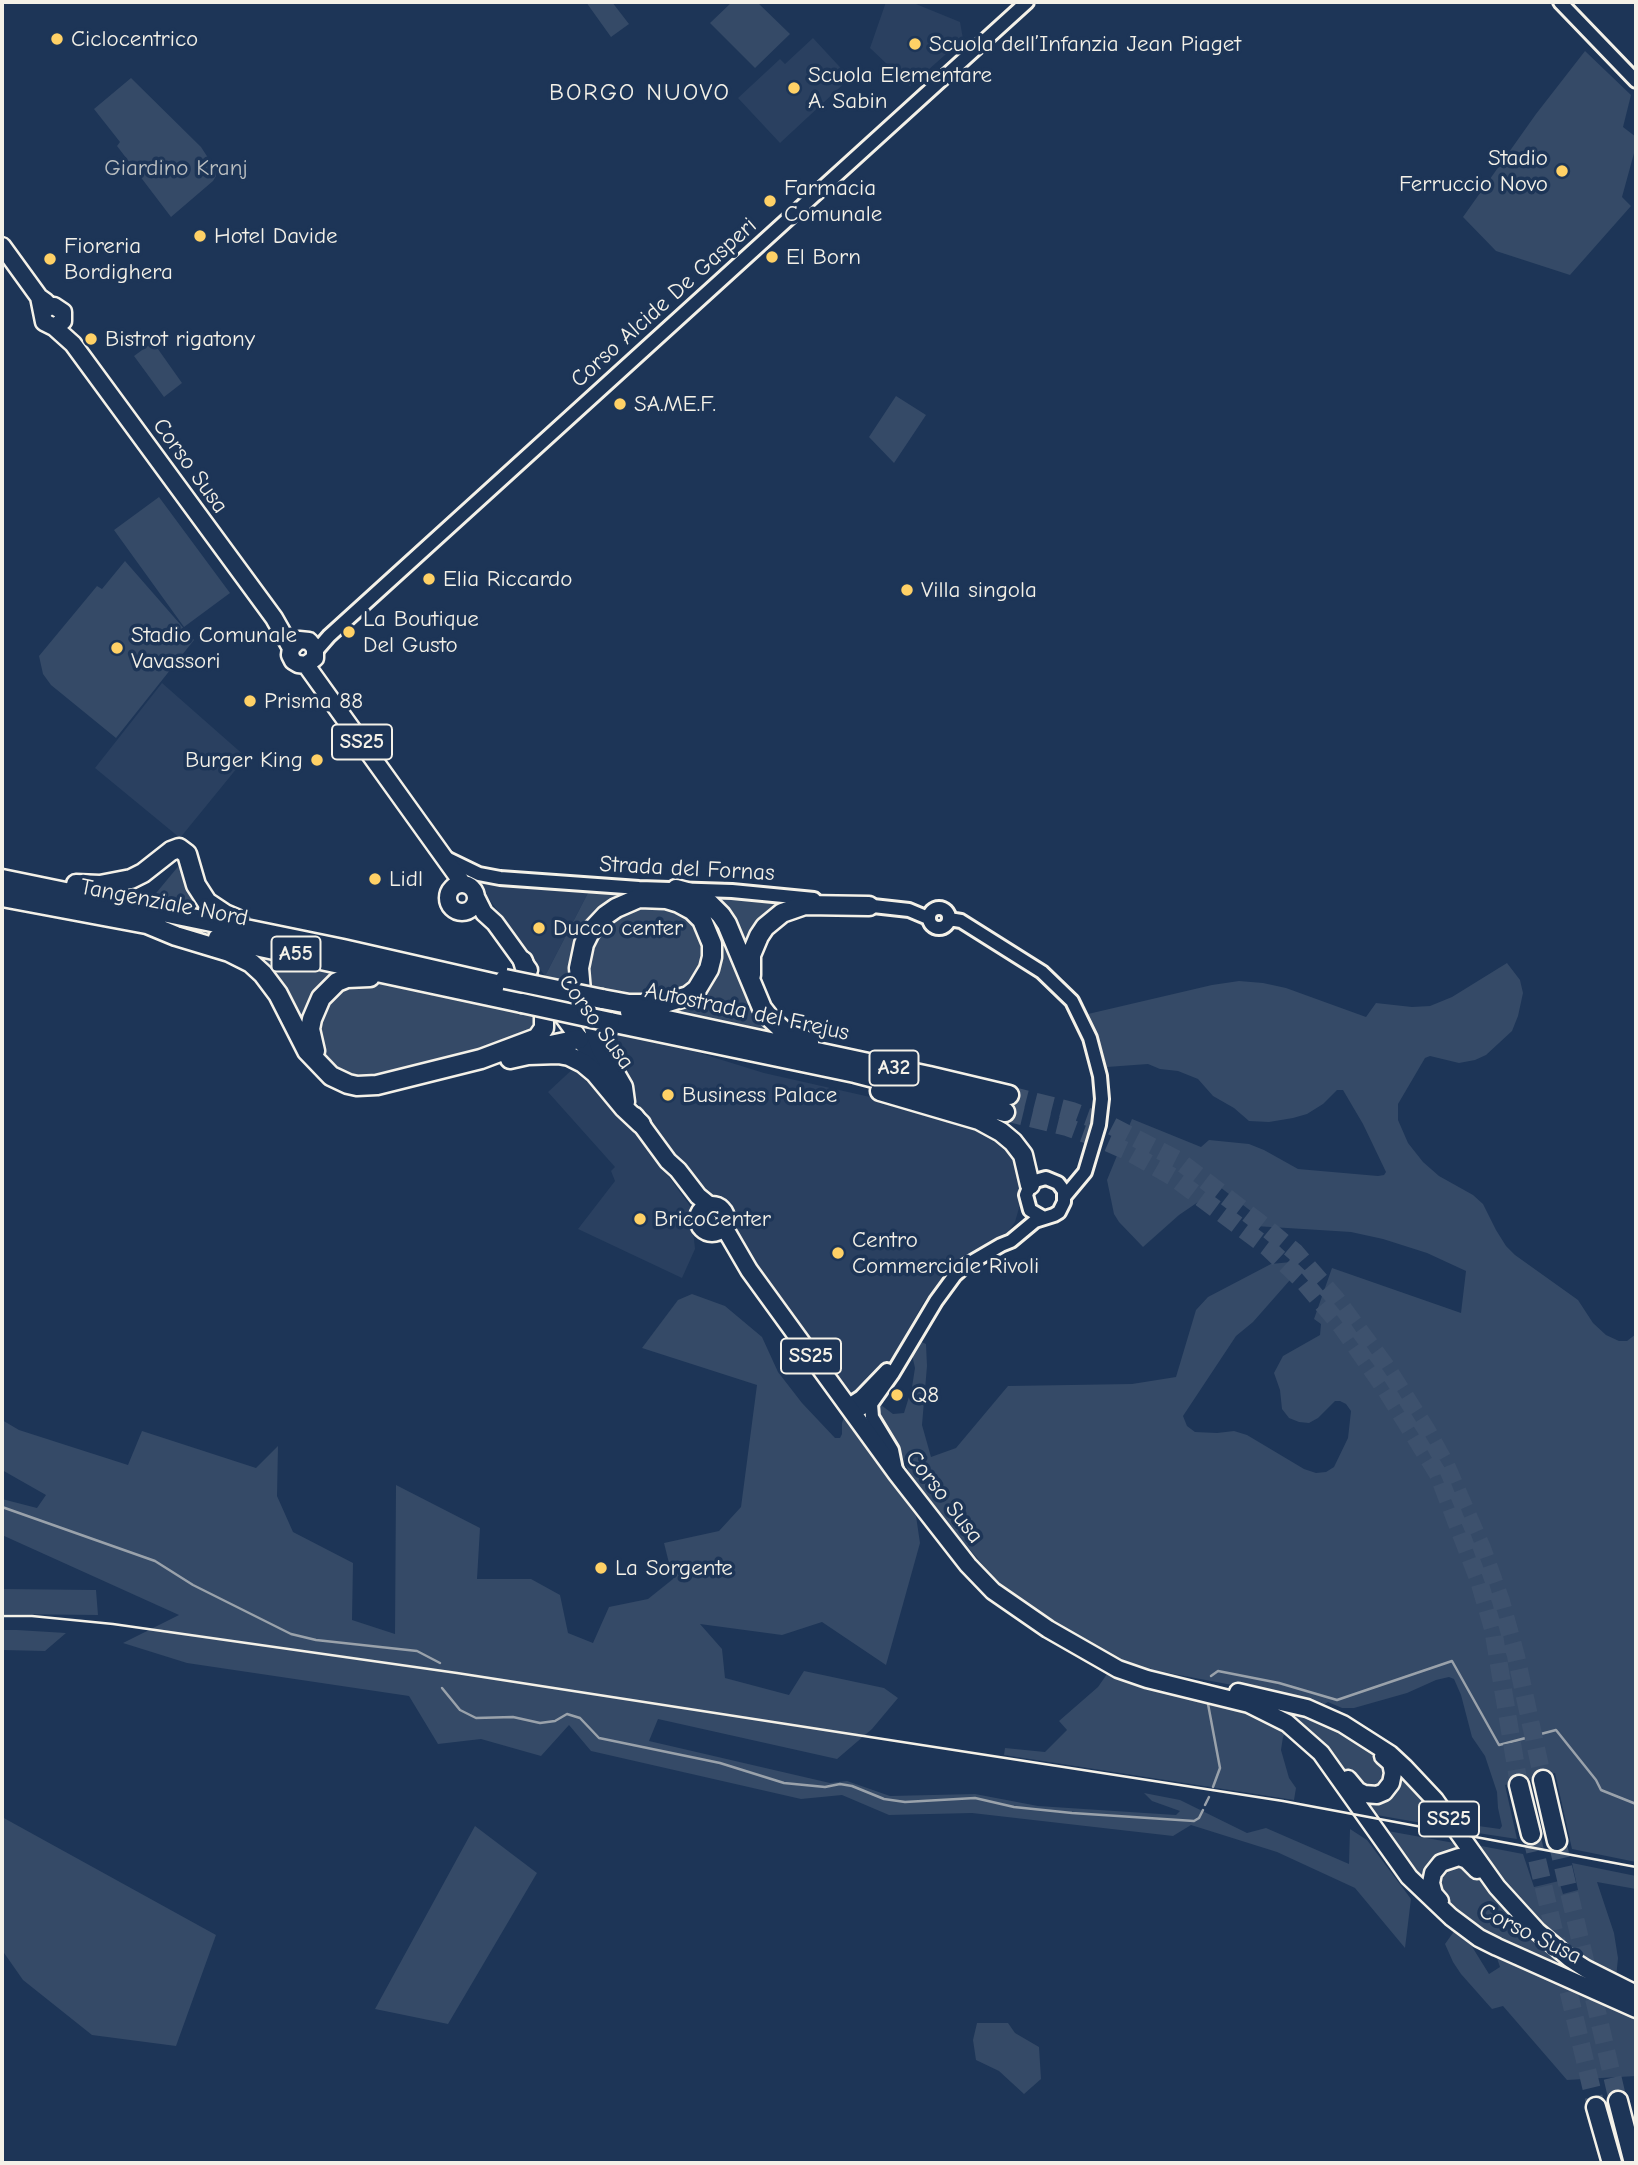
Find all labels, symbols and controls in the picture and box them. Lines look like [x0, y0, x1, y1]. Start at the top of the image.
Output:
place label: Ciclocentrico [71, 25, 198, 53]
place label: Scuola dell’Infanzia Jean Piaget [929, 30, 1241, 58]
marker: Ciclocentrico [49, 31, 65, 47]
marker: Scuola dell’Infanzia Jean Piaget [907, 36, 923, 52]
place label: Scuola Elementare A. Sabin [808, 61, 992, 115]
district label: BORGO NUOVO [550, 79, 730, 107]
marker: Scuola Elementare A. Sabin [786, 80, 802, 96]
place label: Stadio Ferruccio Novo [1399, 144, 1548, 198]
park label: Giardino Kranj [104, 154, 248, 182]
marker: Stadio Ferruccio Novo [1554, 163, 1570, 179]
place label: Farmacia Comunale [784, 174, 882, 228]
marker: Farmacia Comunale [762, 193, 778, 209]
street label: Corso Alcide De Gasperi [565, 212, 763, 394]
place label: Hotel Davide [214, 222, 338, 250]
marker: Hotel Davide [192, 228, 208, 244]
place label: Fioreria Bordighera [64, 232, 173, 286]
place label: El Born [786, 243, 861, 271]
marker: El Born [764, 249, 780, 265]
marker: Fioreria Bordighera [42, 251, 58, 267]
place label: Bistrot rigatony [105, 325, 255, 353]
marker: Bistrot rigatony [83, 331, 99, 347]
place label: SA.ME.F. [634, 390, 716, 418]
marker: SA.ME.F. [612, 396, 628, 412]
street label: Corso Susa [146, 413, 234, 519]
place label: Elia Riccardo [443, 565, 572, 593]
marker: Elia Riccardo [421, 571, 437, 587]
place label: Villa singola [921, 576, 1037, 604]
marker: Villa singola [899, 582, 915, 598]
place label: La Boutique Del Gusto [363, 605, 479, 659]
place label: Stadio Comunale Vavassori [131, 621, 297, 675]
marker: La Boutique Del Gusto [341, 624, 357, 640]
marker: Stadio Comunale Vavassori [109, 640, 125, 656]
place label: Prisma 88 [264, 687, 363, 715]
marker: Prisma 88 [242, 693, 258, 709]
road number: SS25 [332, 724, 392, 760]
place label: Burger King [185, 746, 303, 774]
marker: Burger King [309, 752, 325, 768]
street label: Strada del Fornas [599, 851, 775, 887]
place label: Lidl [389, 865, 423, 893]
marker: Lidl [367, 871, 383, 887]
street label: Tangenziale Nord [78, 873, 250, 933]
place label: Ducco center [553, 914, 683, 942]
marker: Ducco center [531, 920, 547, 936]
road number: A55 [272, 936, 320, 972]
street label: Corso Susa [552, 969, 640, 1075]
street label: Autostrada del Frejus [642, 977, 852, 1047]
road number: A32 [870, 1050, 918, 1086]
place label: Business Palace [682, 1081, 837, 1109]
marker: Business Palace [660, 1087, 676, 1103]
place label: BricoCenter [654, 1205, 771, 1233]
marker: BricoCenter [632, 1211, 648, 1227]
place label: Centro Commerciale Rivoli [852, 1226, 1039, 1280]
marker: Centro Commerciale Rivoli [830, 1245, 846, 1261]
road number: SS25 [781, 1338, 841, 1374]
place label: Q8 [911, 1381, 939, 1409]
marker: Q8 [889, 1387, 905, 1403]
street label: Corso Susa [899, 1445, 989, 1549]
place label: La Sorgente [615, 1554, 733, 1582]
marker: La Sorgente [593, 1560, 609, 1576]
road number: SS25 [1419, 1801, 1479, 1836]
street label: Corso Susa [1474, 1897, 1586, 1971]

